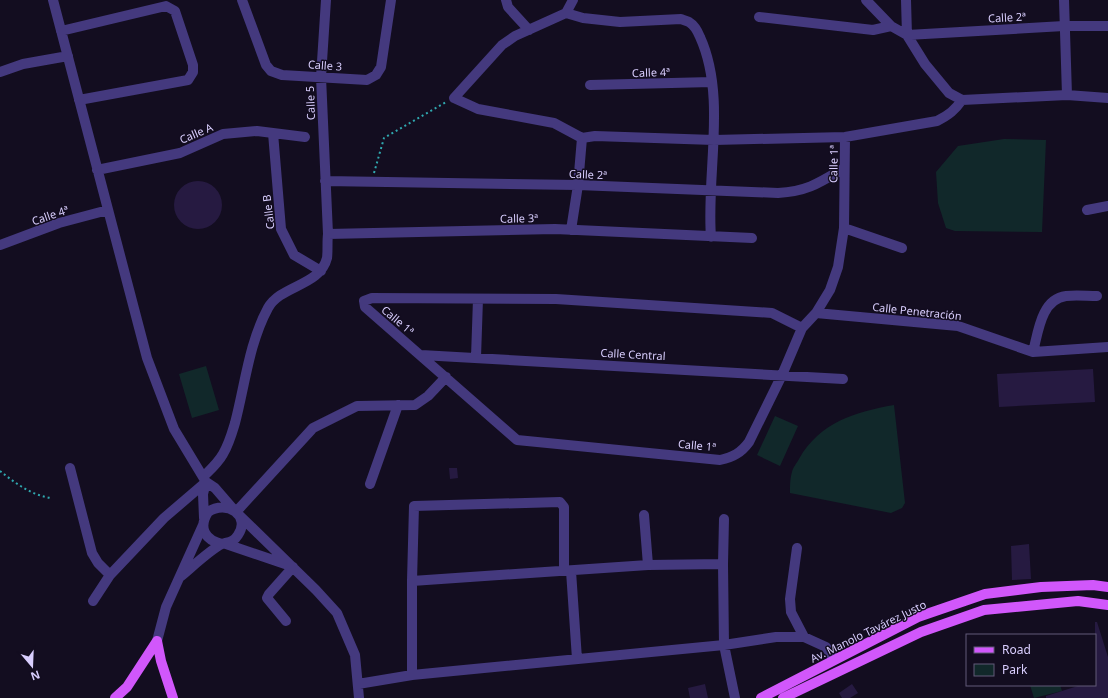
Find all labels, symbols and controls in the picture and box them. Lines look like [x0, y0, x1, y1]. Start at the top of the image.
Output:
street label: Calle 2ª [988, 9, 1026, 25]
street label: Calle 3 [307, 56, 343, 74]
street label: Calle 4ª [632, 64, 670, 80]
street label: Calle 5 [302, 86, 318, 120]
street label: Calle A [177, 119, 216, 147]
street label: Calle 1ª [825, 145, 841, 183]
street label: Calle 2ª [569, 166, 607, 182]
street label: Calle B [258, 194, 278, 230]
street label: Calle 4ª [30, 202, 71, 228]
street label: Calle 3ª [500, 210, 538, 226]
street label: Calle Penetración [872, 299, 962, 323]
street label: Calle 1ª [379, 302, 417, 338]
street label: Calle Central [600, 345, 666, 363]
street label: Calle 1ª [677, 436, 717, 454]
street label: Av. Manolo Tavárez Justo [808, 596, 929, 666]
legend [966, 634, 1096, 686]
text: Road [1002, 641, 1031, 658]
north arrow [12, 646, 52, 686]
text: Park [1002, 661, 1028, 678]
text: N [29, 667, 42, 684]

